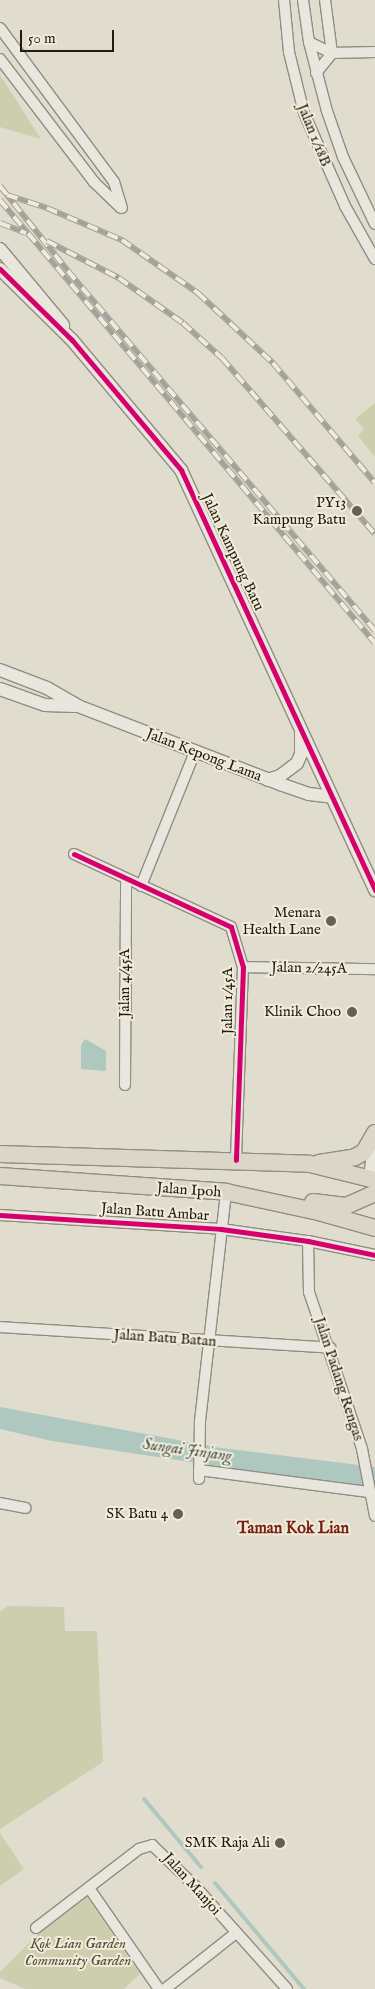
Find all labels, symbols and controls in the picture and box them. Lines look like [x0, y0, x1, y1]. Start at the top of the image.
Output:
scale bar [22, 20, 116, 52]
text: 50 m [28, 29, 56, 48]
street label: Jalan 1/18B [293, 101, 335, 169]
street label: Jalan Kampung Batu [198, 490, 268, 614]
place label: PY13 Kampung Batu [253, 493, 346, 528]
marker: PY13 Kampung Batu [350, 504, 364, 518]
street label: Jalan Kepong Lama [144, 725, 264, 785]
place label: Menara Health Lane [242, 903, 321, 938]
marker: Menara Health Lane [325, 915, 337, 927]
street label: Jalan 4/45A [116, 949, 134, 1017]
street label: Jalan 2/245A [271, 958, 347, 978]
street label: Jalan 1/45A [219, 967, 237, 1035]
place label: Klinik Choo [264, 1003, 341, 1021]
marker: Klinik Choo [345, 1005, 359, 1019]
street label: Jalan Ipoh [156, 1179, 222, 1201]
street label: Jalan Batu Ambar [100, 1199, 210, 1225]
street label: Jalan Padang Rengas [310, 1315, 368, 1443]
street label: Jalan Batu Batan [113, 1325, 217, 1351]
water label: Sungai Jinjang [141, 1435, 233, 1467]
place label: SK Batu 4 [106, 1505, 168, 1523]
marker: SK Batu 4 [172, 1508, 184, 1520]
district label: Taman Kok Lian [237, 1519, 349, 1539]
place label: SMK Raja Ali [185, 1834, 270, 1852]
marker: SMK Raja Ali [274, 1837, 286, 1849]
street label: Jalan Manjoi [159, 1849, 225, 1919]
park label: Kok Lian Garden Community Garden [25, 1934, 131, 1969]

